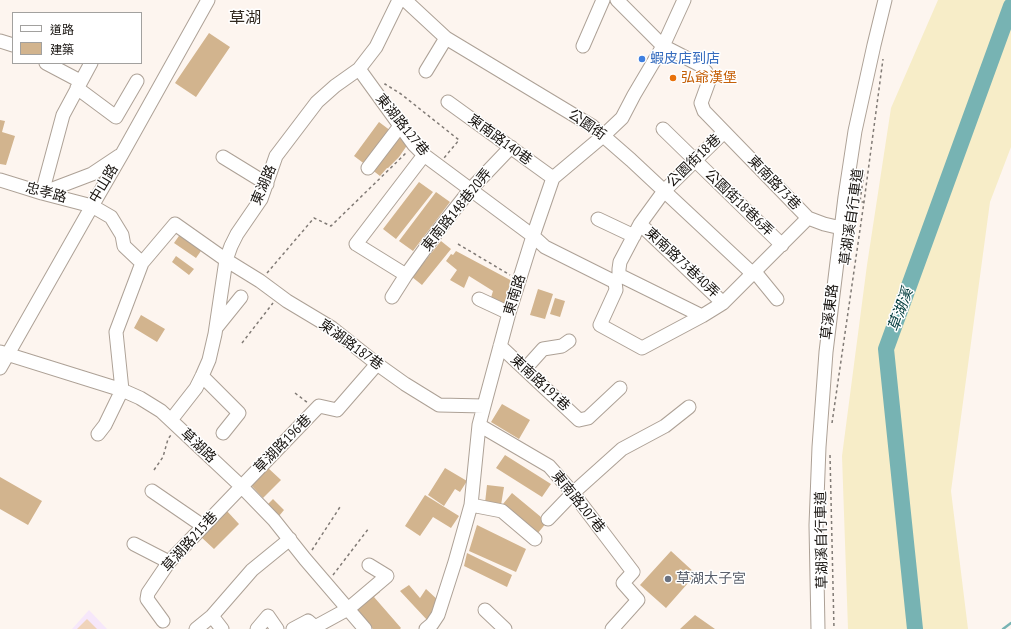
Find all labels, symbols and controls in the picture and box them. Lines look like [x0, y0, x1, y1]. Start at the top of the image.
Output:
district label: 草湖 [229, 8, 261, 28]
legend [12, 12, 142, 64]
text: 道路 [50, 22, 74, 37]
text: 建築 [50, 42, 74, 57]
place label: 蝦皮店到店 [650, 51, 720, 67]
marker: 蝦皮店到店 [637, 54, 647, 64]
place label: 弘爺漢堡 [681, 70, 737, 86]
marker: 弘爺漢堡 [668, 73, 678, 83]
street label: 東湖路127巷 [372, 91, 432, 159]
street label: 公園街 [565, 106, 609, 144]
street label: 東南路140巷 [465, 111, 535, 169]
street label: 公園街18巷 [663, 131, 725, 191]
street label: 東南路73巷 [744, 152, 804, 214]
street label: 中山路 [86, 162, 122, 206]
street label: 東湖路 [248, 162, 280, 208]
street label: 東南路148巷20弄 [419, 165, 495, 255]
street label: 公園街18巷6弄 [701, 166, 777, 240]
street label: 草湖溪自行車道 [837, 167, 867, 267]
street label: 忠孝路 [24, 179, 68, 207]
street label: 東南路73巷40弄 [641, 224, 723, 302]
street label: 東南路 [501, 272, 529, 318]
street label: 草溪東路 [818, 283, 842, 341]
water label: 草湖溪 [885, 286, 917, 334]
street label: 東湖路187巷 [316, 316, 386, 374]
street label: 東南路191巷 [507, 351, 573, 415]
street label: 草湖路196巷 [251, 411, 315, 477]
street label: 草湖路 [177, 426, 219, 466]
street label: 東南路207巷 [548, 468, 608, 536]
street label: 草湖溪自行車道 [813, 491, 831, 589]
street label: 草湖路215巷 [159, 509, 221, 575]
place label: 草湖太子宮 [676, 571, 746, 587]
marker: 草湖太子宮 [663, 574, 673, 584]

